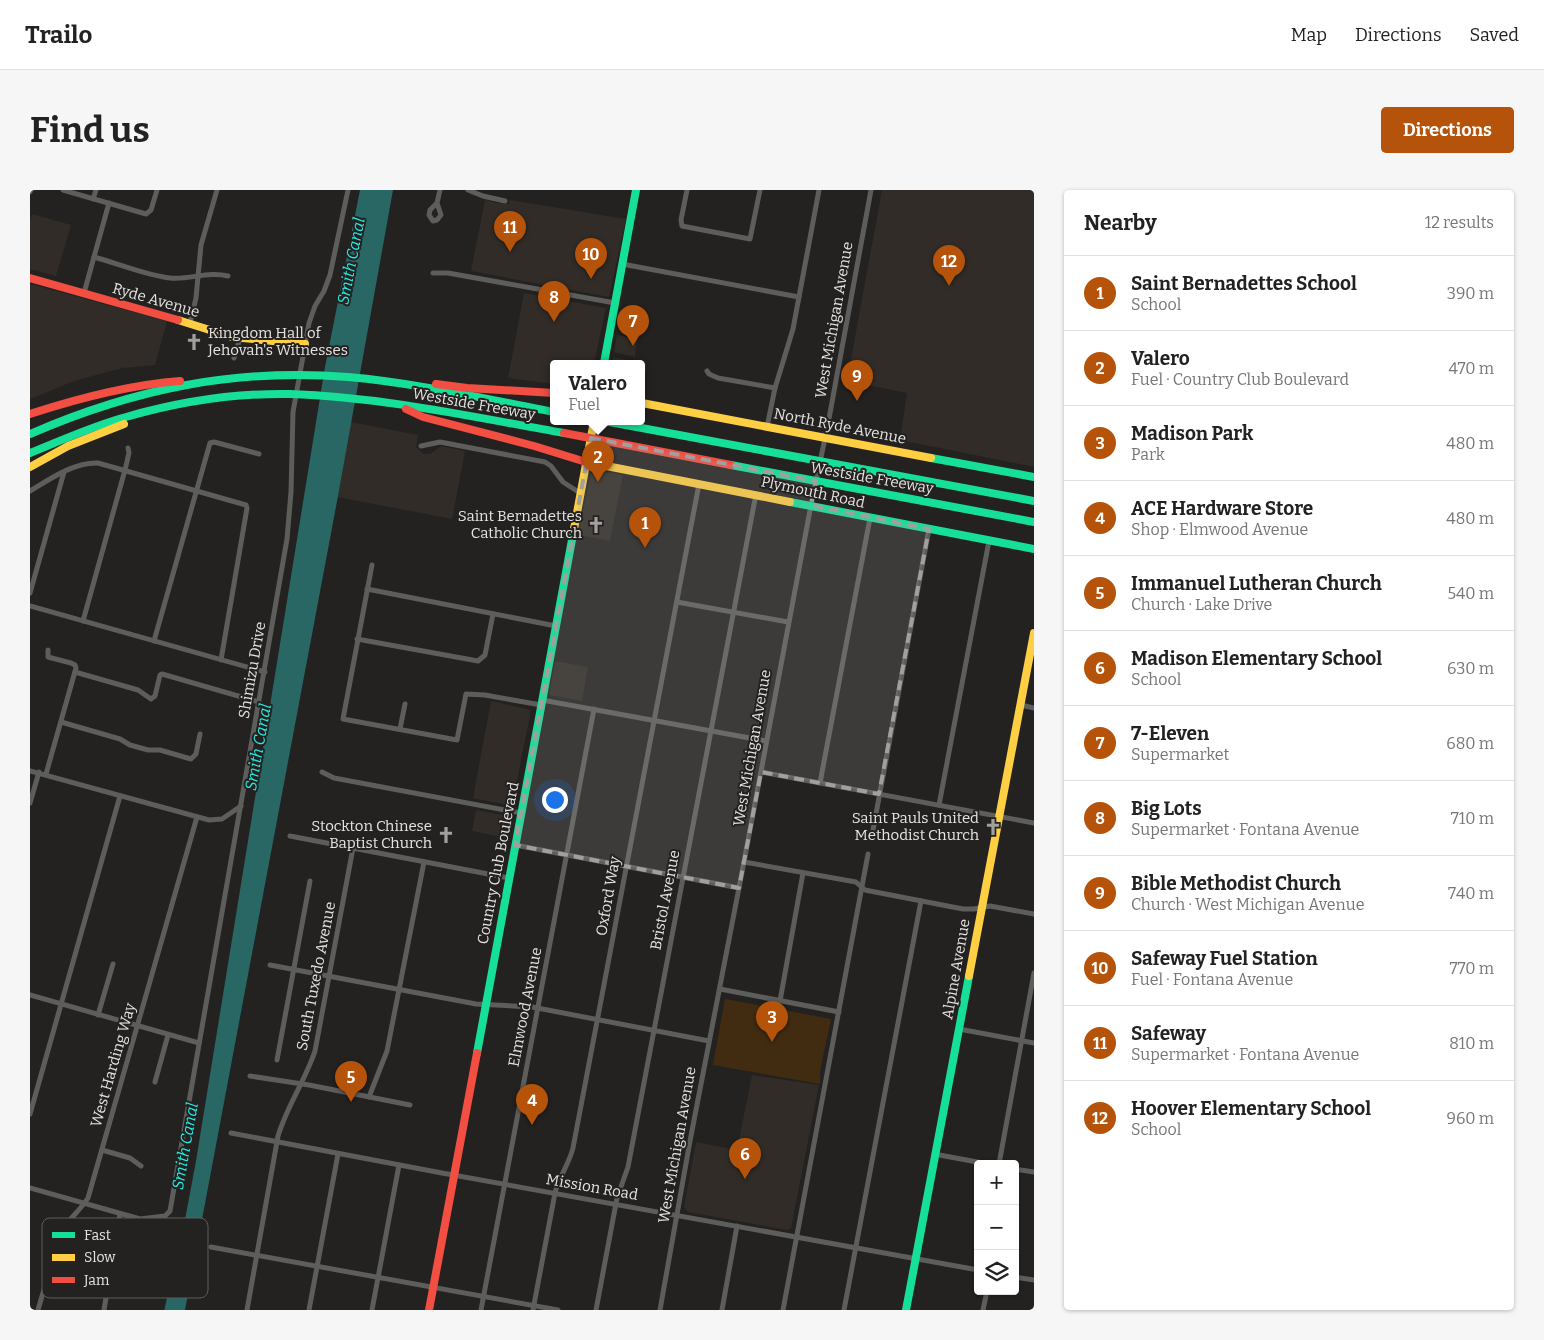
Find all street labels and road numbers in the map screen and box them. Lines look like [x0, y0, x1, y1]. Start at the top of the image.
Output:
street label: West Michigan Avenue [811, 240, 857, 400]
street label: Ryde Avenue [110, 279, 202, 321]
street label: Westside Freeway [411, 384, 537, 424]
street label: North Ryde Avenue [772, 404, 908, 448]
street label: Westside Freeway [809, 458, 935, 498]
street label: Plymouth Road [759, 472, 867, 512]
street label: Shimizu Drive [235, 620, 269, 720]
street label: West Michigan Avenue [729, 668, 775, 828]
street label: Country Club Boulevard [473, 780, 523, 946]
street label: Bristol Avenue [646, 849, 684, 951]
street label: Oxford Way [592, 855, 624, 937]
street label: South Tuxedo Avenue [293, 900, 339, 1052]
street label: Alpine Avenue [938, 917, 974, 1021]
street label: Elmwood Avenue [505, 946, 545, 1068]
street label: West Harding Way [87, 1001, 139, 1129]
street label: West Michigan Avenue [654, 1065, 700, 1225]
street label: Mission Road [545, 1170, 639, 1204]

